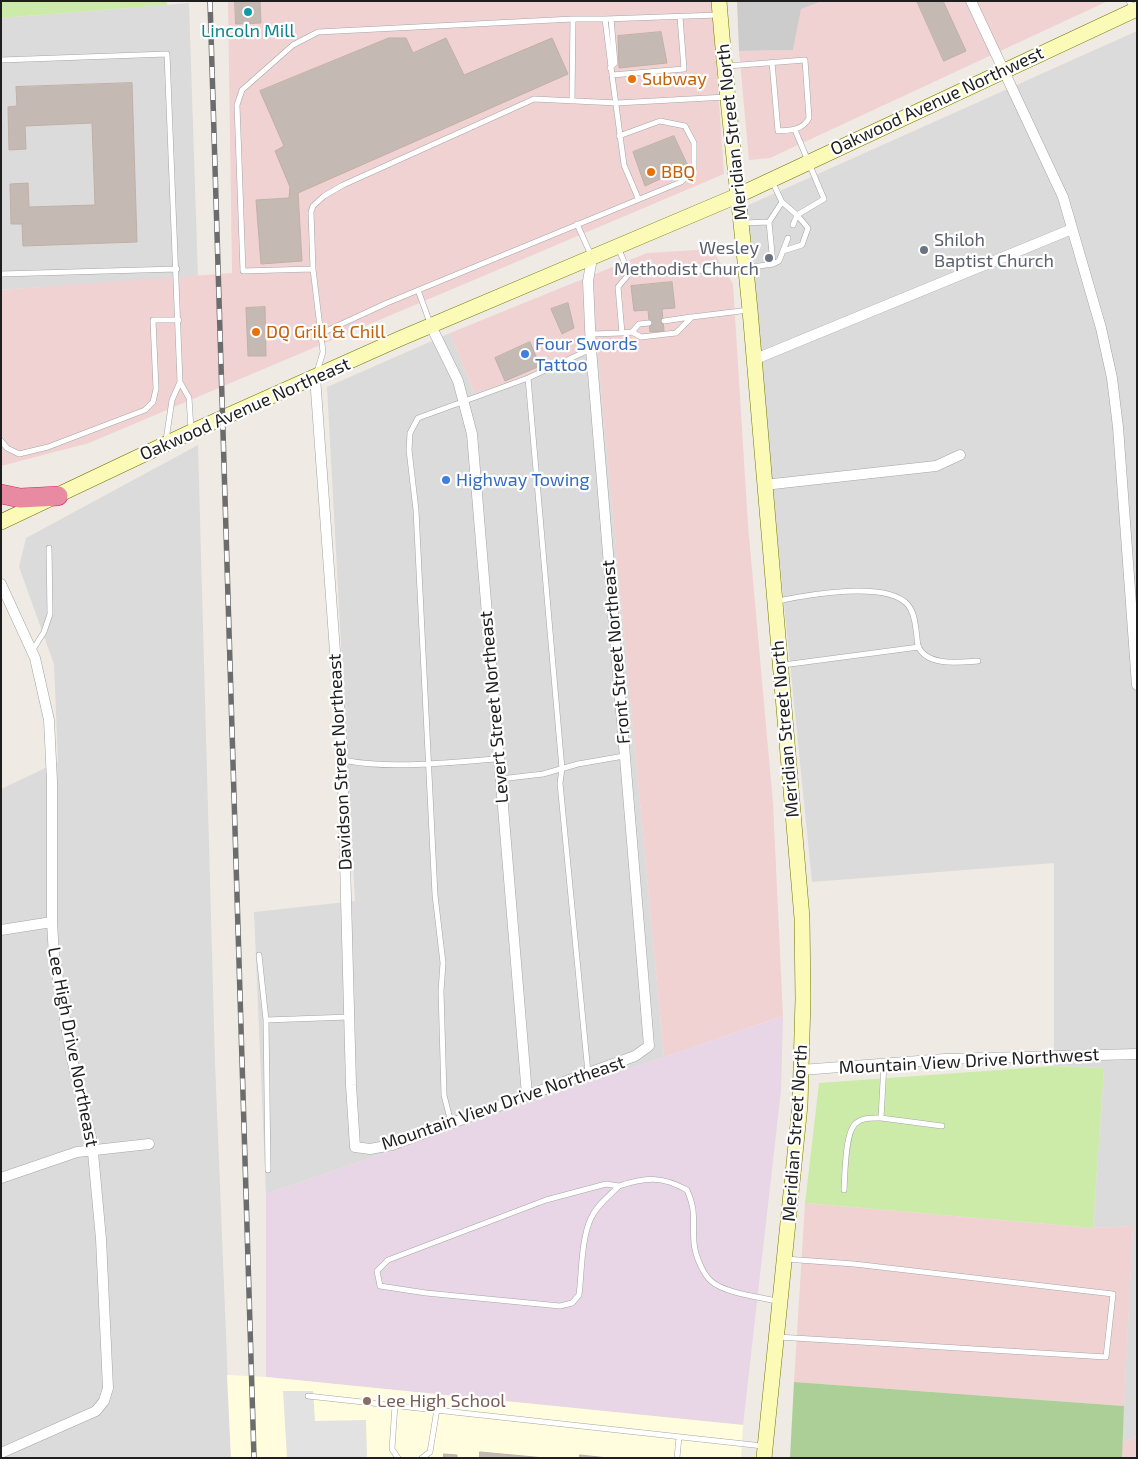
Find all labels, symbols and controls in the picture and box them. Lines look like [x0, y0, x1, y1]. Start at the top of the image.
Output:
marker: Lincoln Mill [242, 6, 254, 18]
place label: Lincoln Mill [201, 20, 295, 42]
street label: Meridian Street North [712, 42, 752, 222]
street label: Oakwood Avenue Northwest [827, 42, 1047, 160]
place label: Subway [642, 68, 707, 90]
marker: Subway [626, 73, 638, 85]
place label: BBQ [661, 161, 695, 183]
marker: BBQ [645, 166, 657, 178]
place label: Shiloh Baptist Church [934, 229, 1054, 272]
place label: Wesley Methodist Church [614, 237, 759, 280]
marker: Shiloh Baptist Church [918, 244, 930, 256]
marker: Wesley Methodist Church [763, 252, 775, 264]
place label: DQ Grill & Chill [266, 321, 385, 343]
marker: DQ Grill & Chill [250, 326, 262, 338]
place label: Four Swords Tattoo [535, 333, 638, 376]
marker: Four Swords Tattoo [519, 348, 531, 360]
street label: Oakwood Avenue Northeast [136, 353, 354, 465]
place label: Highway Towing [456, 469, 590, 491]
marker: Highway Towing [440, 474, 452, 486]
street label: Front Street Northeast [597, 559, 635, 745]
street label: Levert Street Northeast [475, 610, 513, 804]
street label: Meridian Street North [766, 640, 804, 818]
street label: Davidson Street Northeast [324, 653, 356, 871]
street label: Lee High Drive Northeast [43, 945, 103, 1149]
street label: Mountain View Drive Northwest [838, 1043, 1100, 1079]
street label: Meridian Street North [778, 1044, 812, 1222]
street label: Mountain View Drive Northeast [378, 1051, 628, 1155]
place label: Lee High School [377, 1390, 506, 1412]
marker: Lee High School [361, 1395, 373, 1407]

